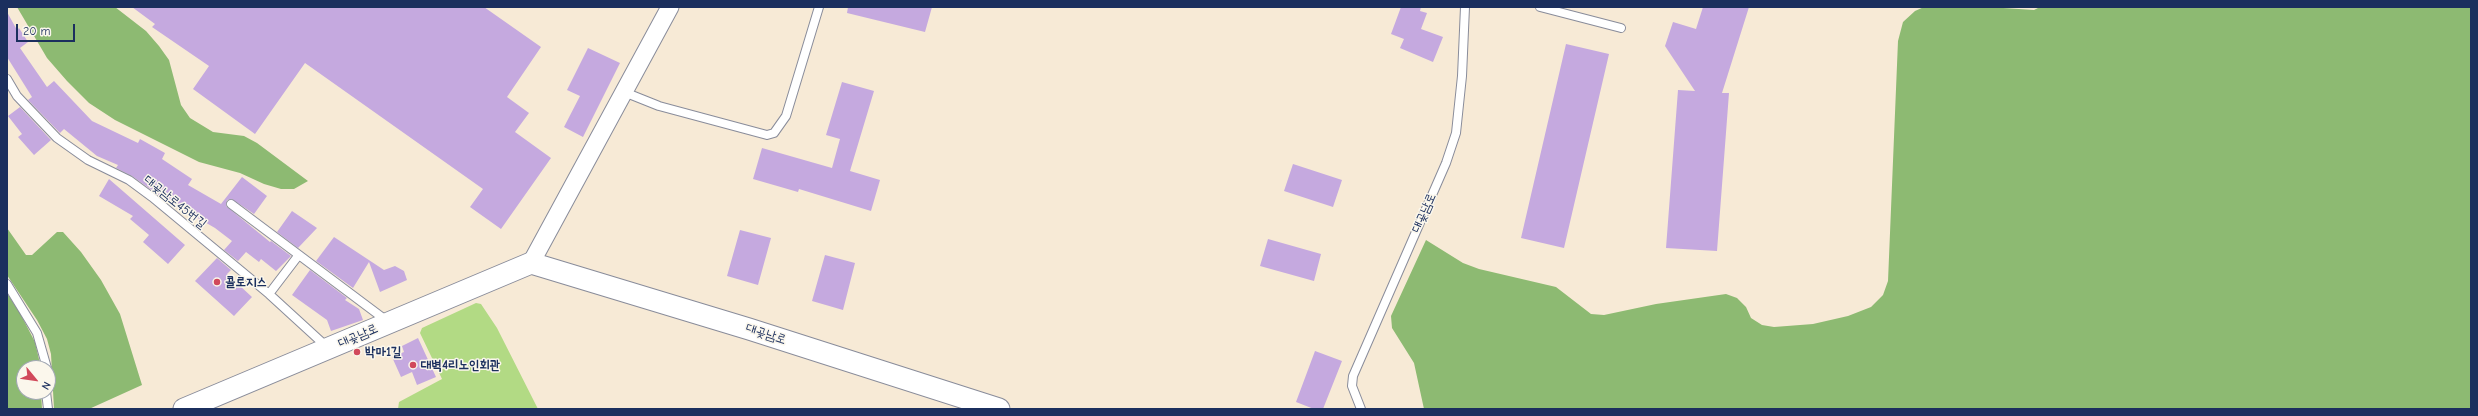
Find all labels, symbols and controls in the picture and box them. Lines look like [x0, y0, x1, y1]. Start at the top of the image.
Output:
scale bar [18, 16, 77, 42]
text: 20 m [23, 24, 51, 38]
street label: 대곶남로45번길 [141, 172, 209, 232]
street label: 대곶남로 [1408, 191, 1440, 235]
place label: 콜로지스 [225, 274, 267, 290]
marker: 콜로지스 [212, 277, 222, 287]
street label: 대곶남로 [744, 320, 788, 348]
street label: 대곶남로 [336, 321, 380, 351]
place label: 박마1길 [365, 344, 401, 360]
marker: 박마1길 [352, 347, 362, 357]
place label: 대벽4리노인회관 [421, 357, 500, 373]
north arrow [16, 360, 56, 400]
marker: 대벽4리노인회관 [408, 360, 418, 370]
text: N [39, 379, 53, 392]

